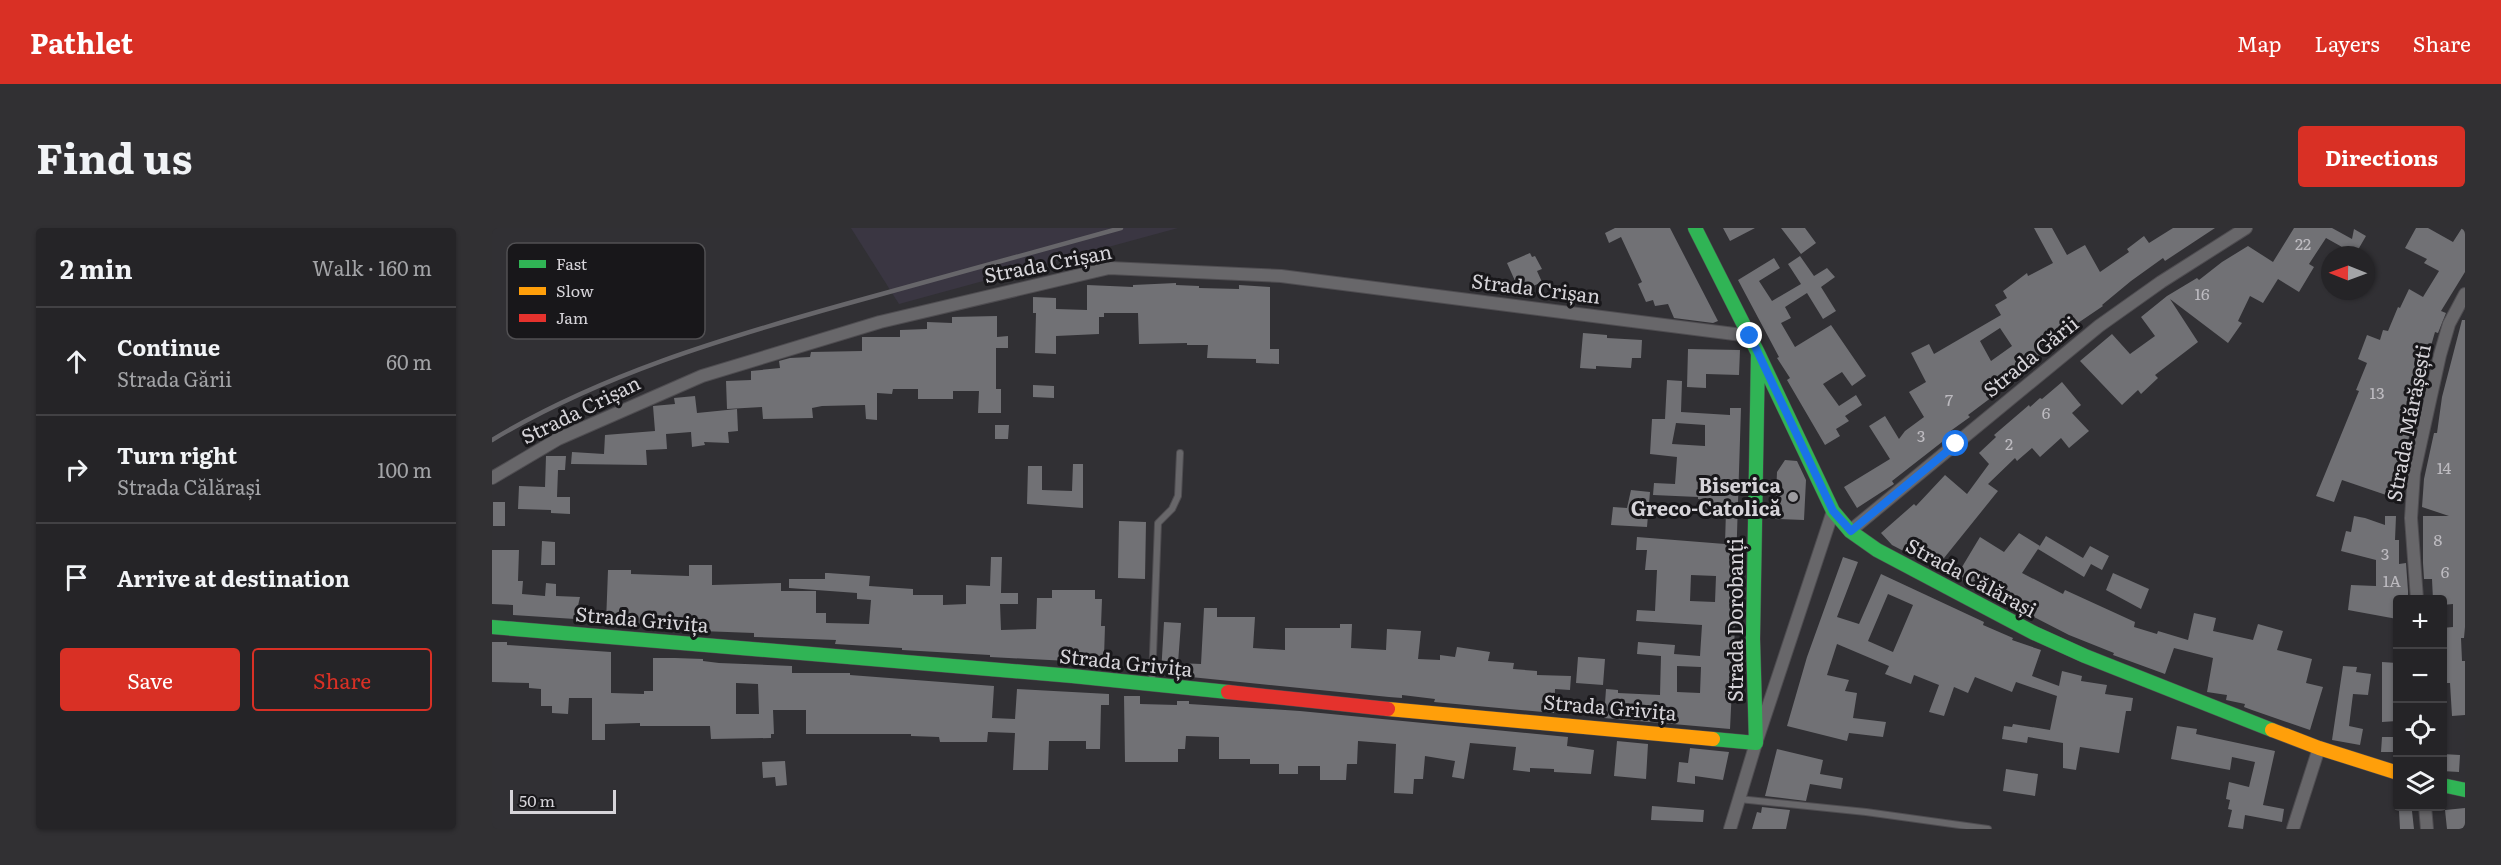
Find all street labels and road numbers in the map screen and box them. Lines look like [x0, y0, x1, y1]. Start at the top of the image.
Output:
street label: Strada Crișan [981, 235, 1114, 289]
street label: Strada Crișan [1470, 264, 1602, 310]
street label: Strada Gării [1976, 307, 2084, 403]
street label: Strada Mărășești [2377, 341, 2437, 504]
street label: Strada Crișan [515, 366, 645, 450]
street label: Strada Călărași [1901, 529, 2043, 623]
street label: Strada Dorobanți [1719, 538, 1749, 702]
street label: Strada Grivița [574, 597, 710, 639]
street label: Strada Grivița [1058, 639, 1194, 683]
street label: Strada Grivița [1542, 685, 1678, 727]

